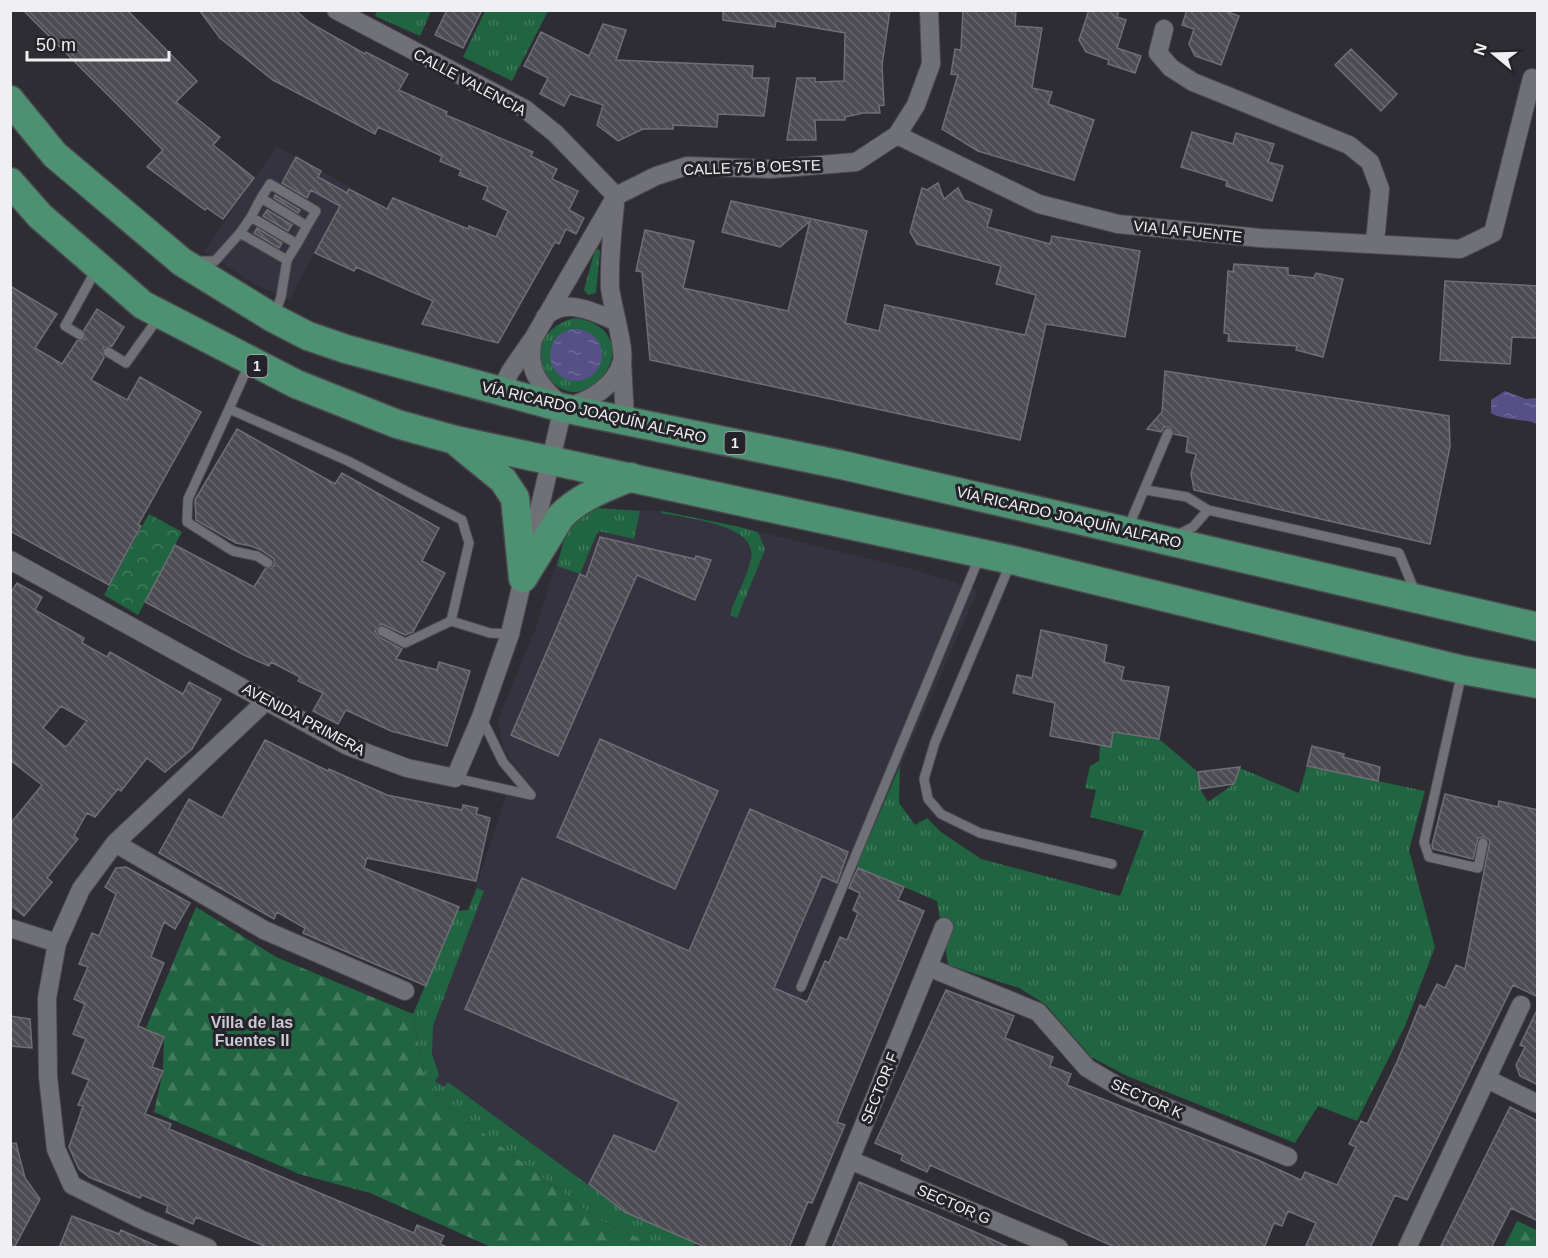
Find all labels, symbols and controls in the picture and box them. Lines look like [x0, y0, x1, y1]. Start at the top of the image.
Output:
scale bar [27, 24, 170, 62]
north arrow [1464, 24, 1524, 84]
text: 50 m [36, 35, 76, 55]
text: N [1470, 41, 1490, 58]
street label: CALLE VALENCIA [411, 45, 529, 119]
street label: CALLE 75 B OESTE [683, 156, 821, 178]
street label: VIA LA FUENTE [1133, 217, 1243, 245]
road number: 1 [246, 355, 268, 377]
street label: VÍA RICARDO JOAQUÍN ALFARO [480, 378, 708, 446]
road number: 1 [724, 432, 746, 454]
street label: VÍA RICARDO JOAQUÍN ALFARO [955, 483, 1183, 551]
street label: AVENIDA PRIMERA [240, 679, 368, 759]
district label: Villa de las Fuentes II [211, 1014, 293, 1049]
street label: SECTOR F [857, 1050, 901, 1126]
street label: SECTOR K [1109, 1075, 1185, 1121]
street label: SECTOR G [915, 1181, 993, 1227]

